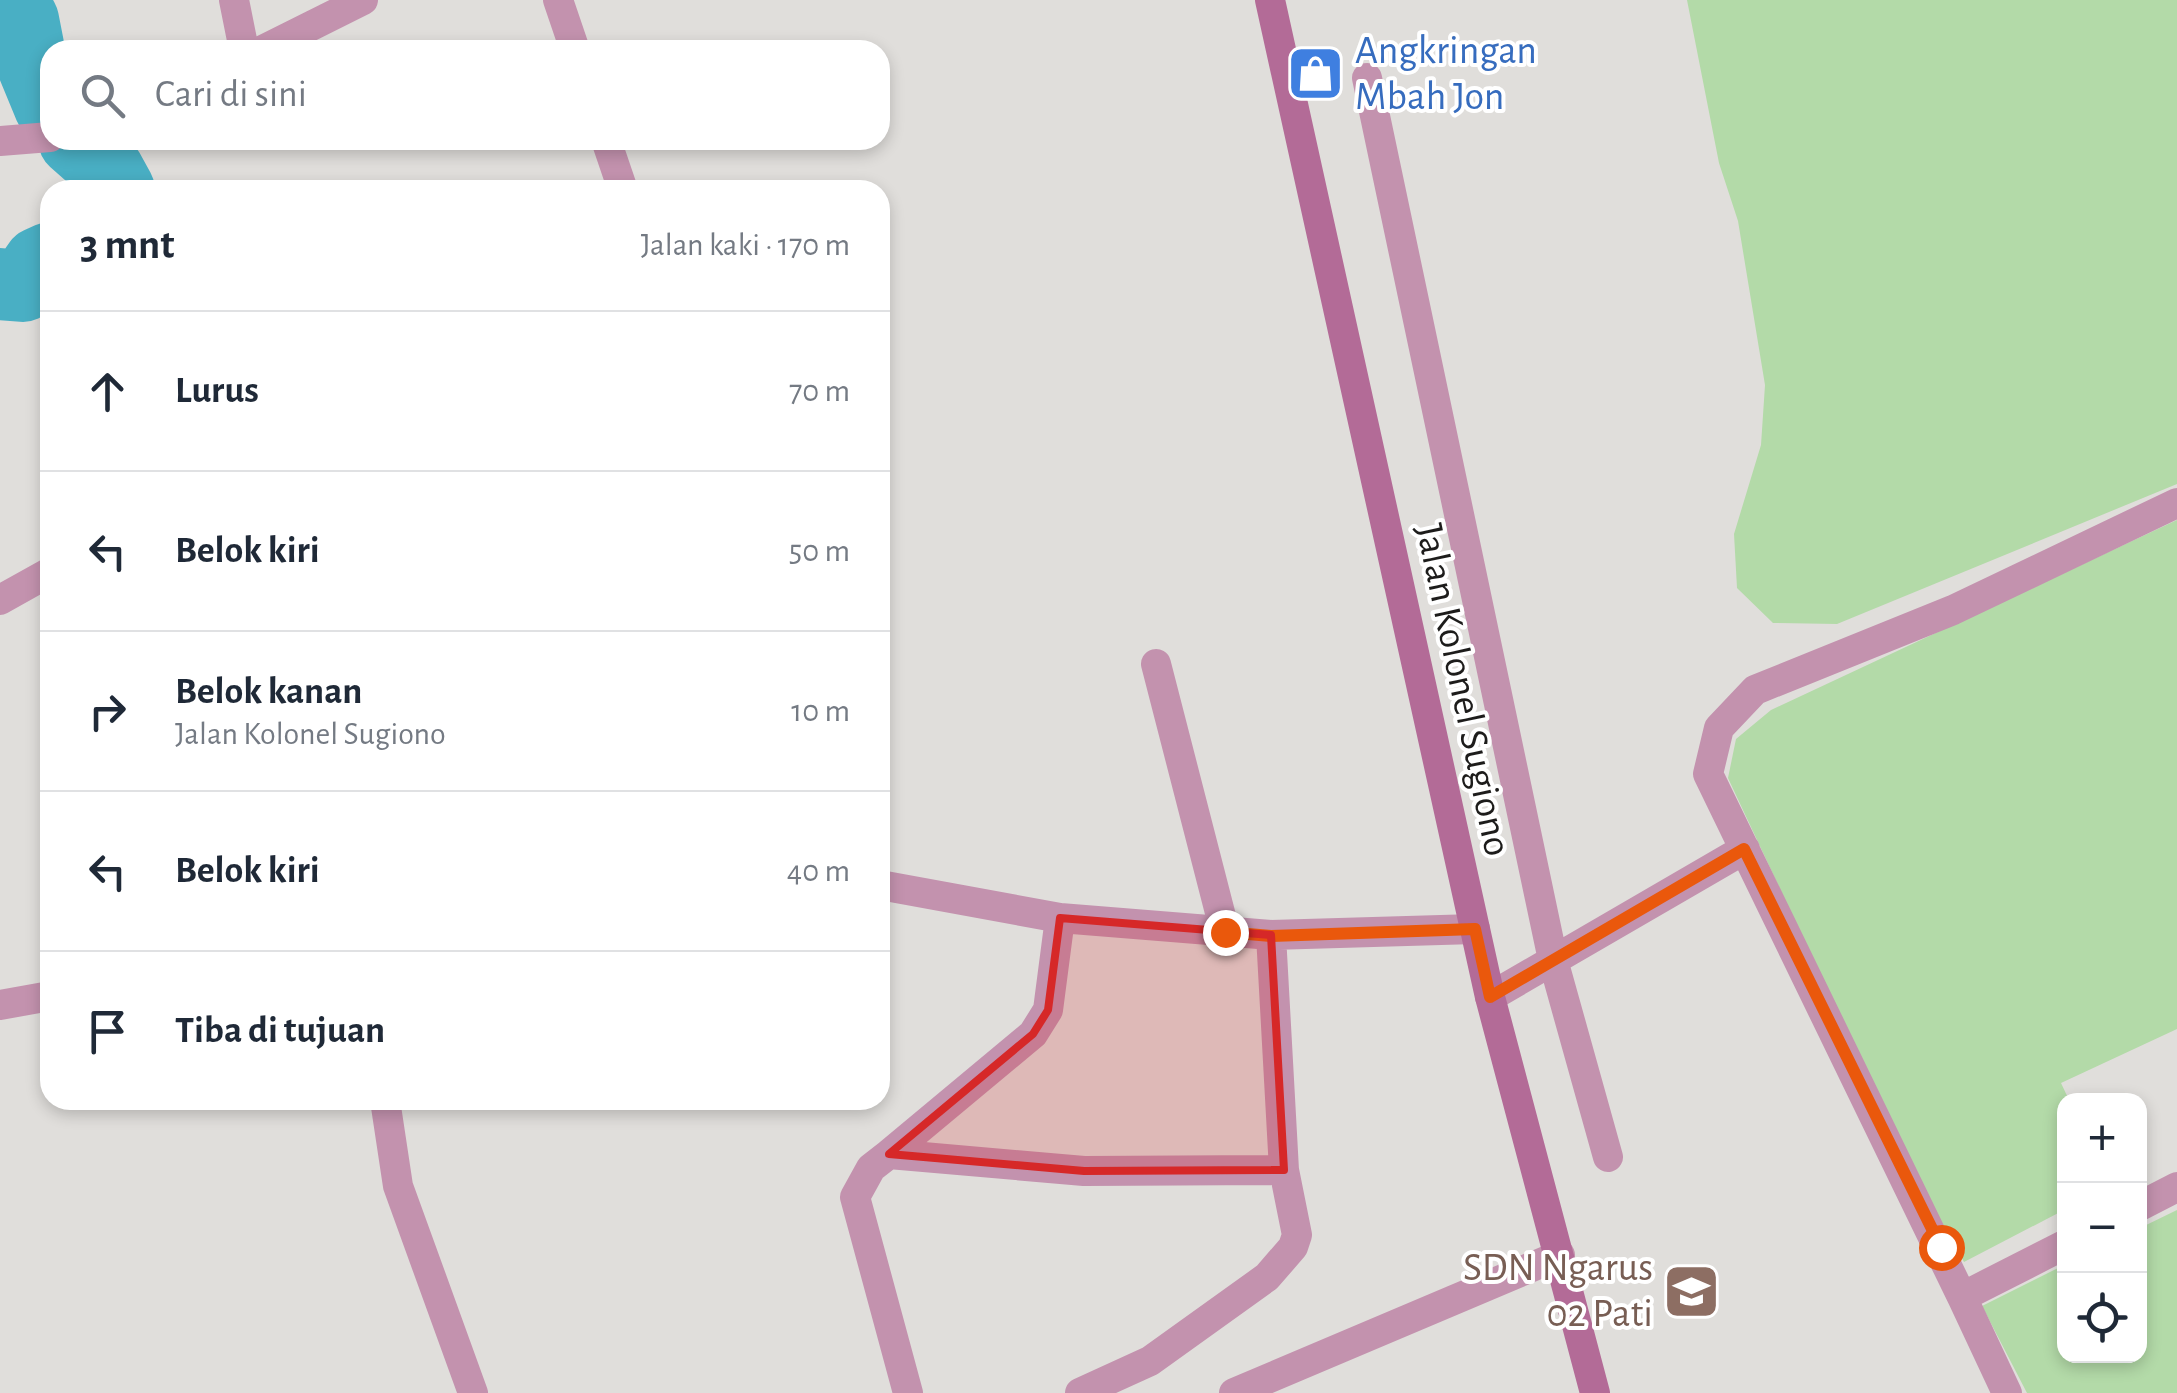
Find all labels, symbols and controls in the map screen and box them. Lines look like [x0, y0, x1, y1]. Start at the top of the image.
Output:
place label: Angkringan Mbah Jon [1355, 31, 1537, 117]
search box [40, 40, 890, 150]
shop icon: Angkringan Mbah Jon [1286, 44, 1346, 104]
icon: search [75, 68, 130, 123]
text: Cari di sini [155, 76, 307, 114]
text: 3 mnt [80, 224, 175, 266]
text: Jalan kaki · 170 m [641, 229, 850, 261]
icon: ahead [80, 364, 135, 419]
text: Lurus [175, 372, 259, 410]
text: 70 m [789, 375, 850, 407]
street label: Jalan Kolonel Sugiono [1408, 520, 1518, 860]
icon: left [80, 524, 135, 579]
text: Belok kiri [175, 532, 320, 570]
text: 50 m [789, 535, 850, 567]
text: Belok kanan [175, 673, 362, 711]
icon: right [80, 684, 135, 739]
text: 10 m [791, 695, 850, 727]
text: Jalan Kolonel Sugiono [175, 718, 446, 750]
icon: left [80, 844, 135, 899]
text: Belok kiri [175, 852, 320, 890]
text: 40 m [787, 855, 850, 887]
route end [1203, 910, 1249, 956]
icon: arrive [80, 1004, 135, 1059]
text: Tiba di tujuan [175, 1012, 385, 1050]
map controls [2057, 1093, 2147, 1363]
button: + [2057, 1093, 2147, 1183]
button: − [2057, 1183, 2147, 1273]
route start [1919, 1225, 1965, 1271]
place label: SDN Ngarus 02 Pati [1463, 1248, 1653, 1334]
school or university icon: SDN Ngarus 02 Pati [1662, 1261, 1722, 1321]
button: locate [2057, 1273, 2147, 1363]

